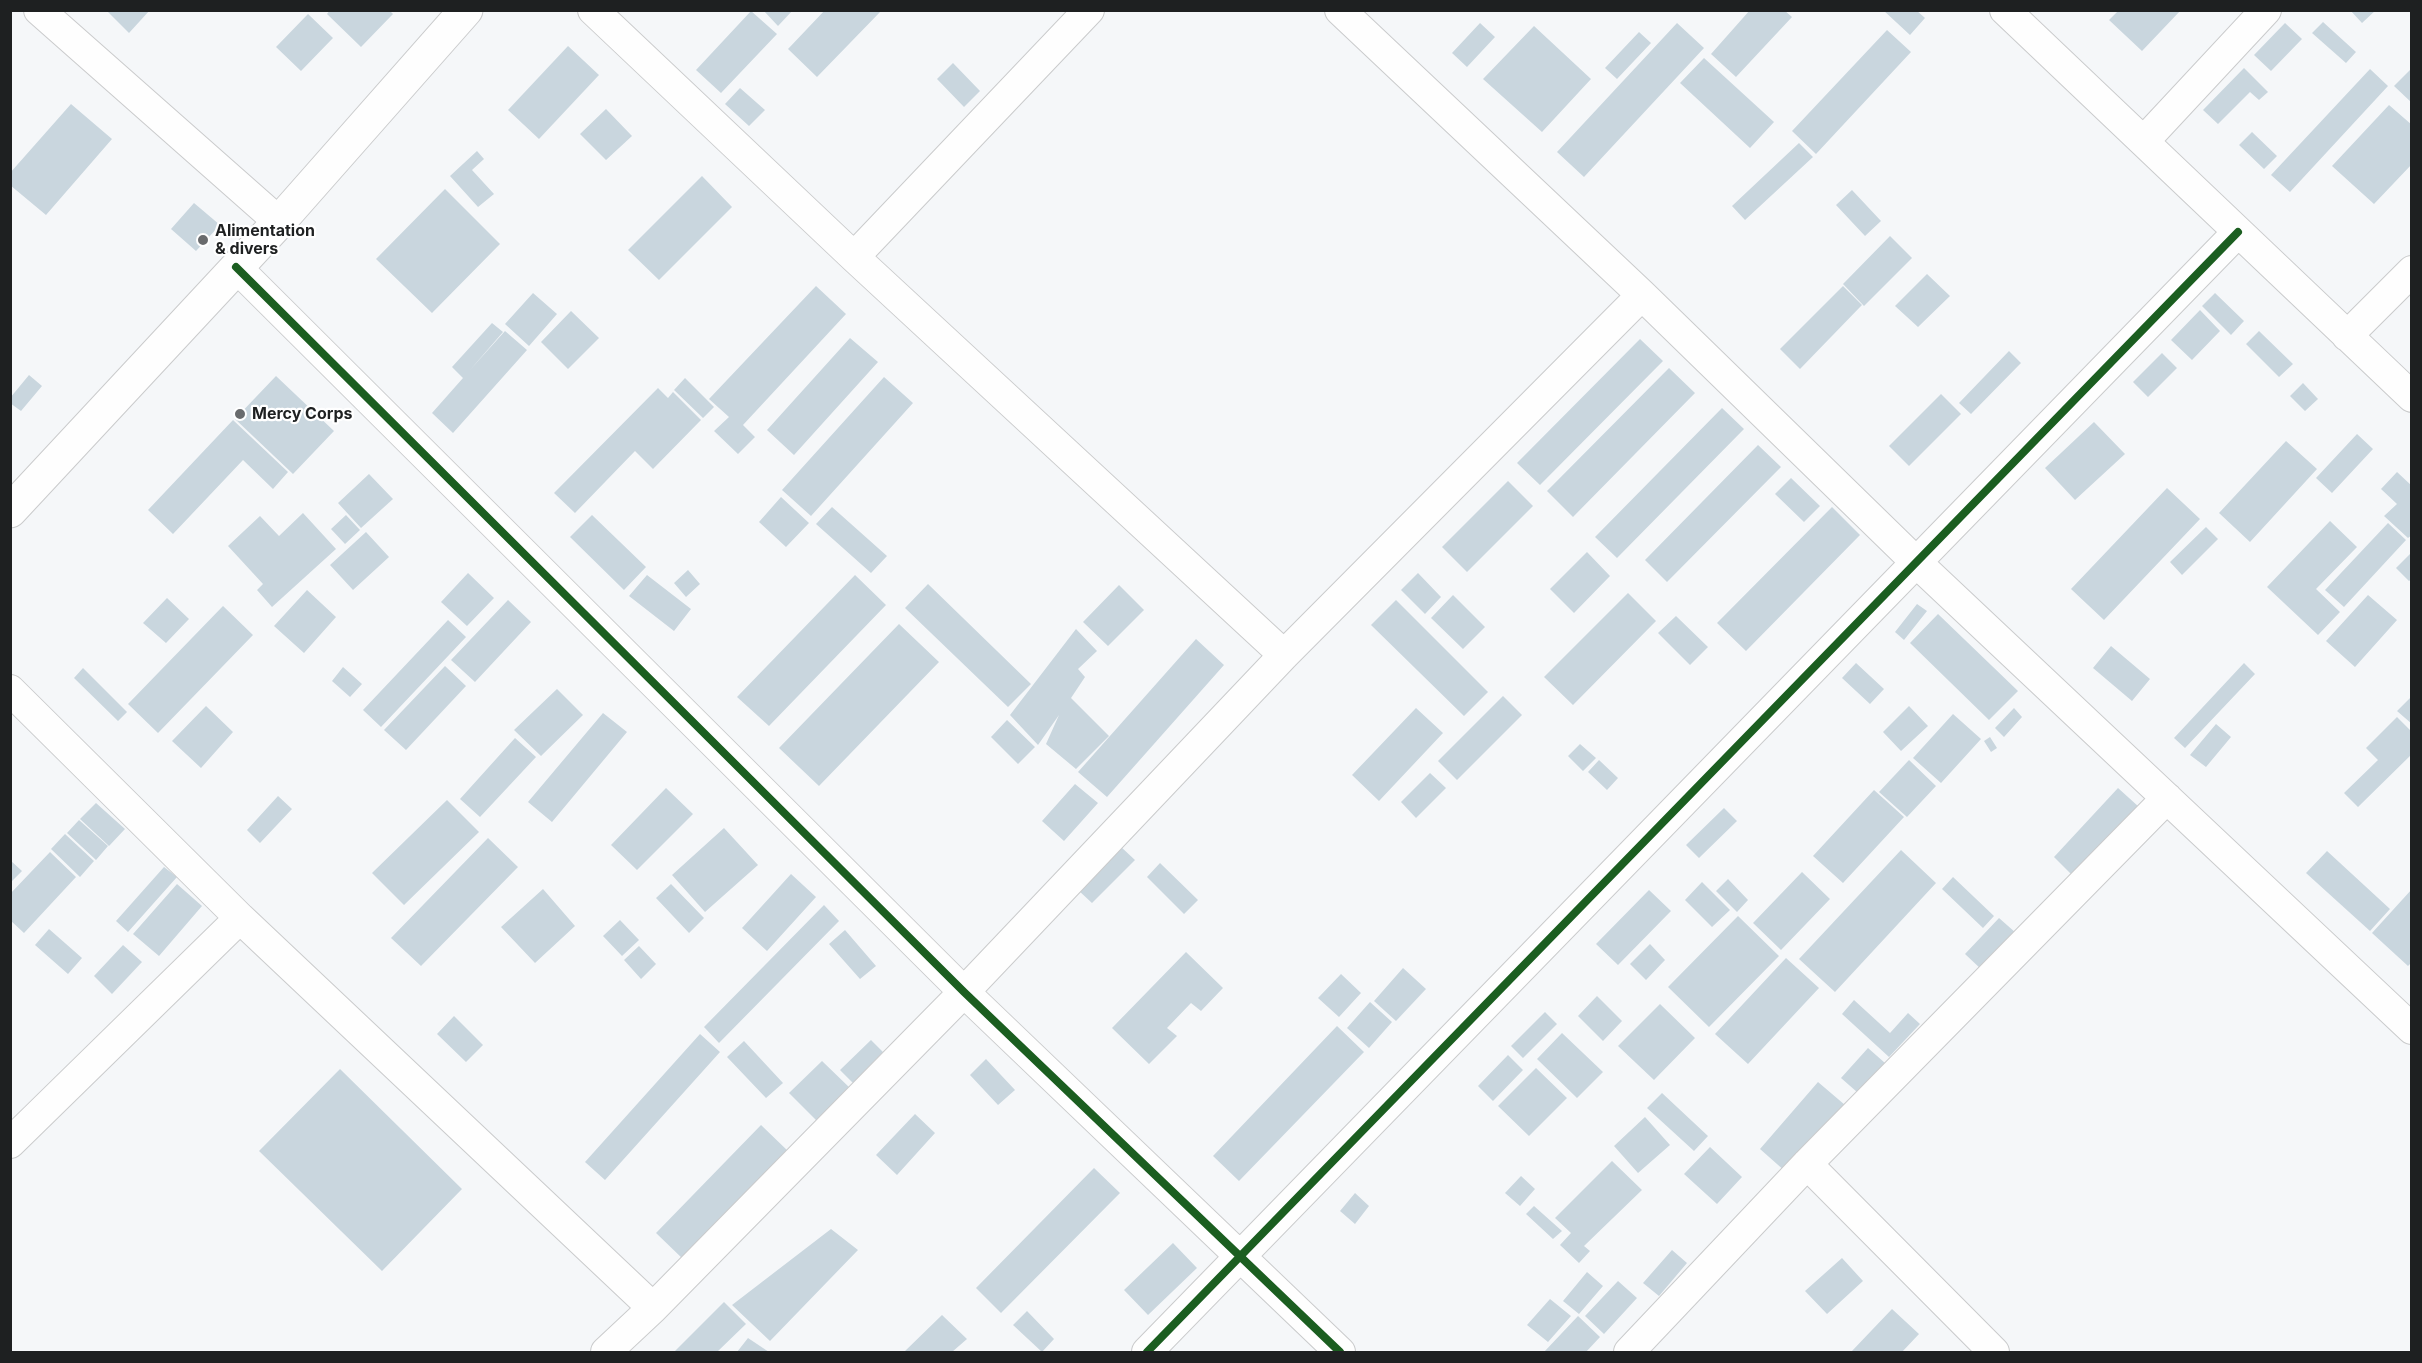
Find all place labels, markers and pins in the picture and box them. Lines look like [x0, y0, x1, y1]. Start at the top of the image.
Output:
place label: Alimentation & divers [215, 221, 315, 259]
marker: Alimentation & divers [196, 233, 210, 247]
place label: Mercy Corps [252, 404, 352, 424]
marker: Mercy Corps [233, 407, 247, 421]

